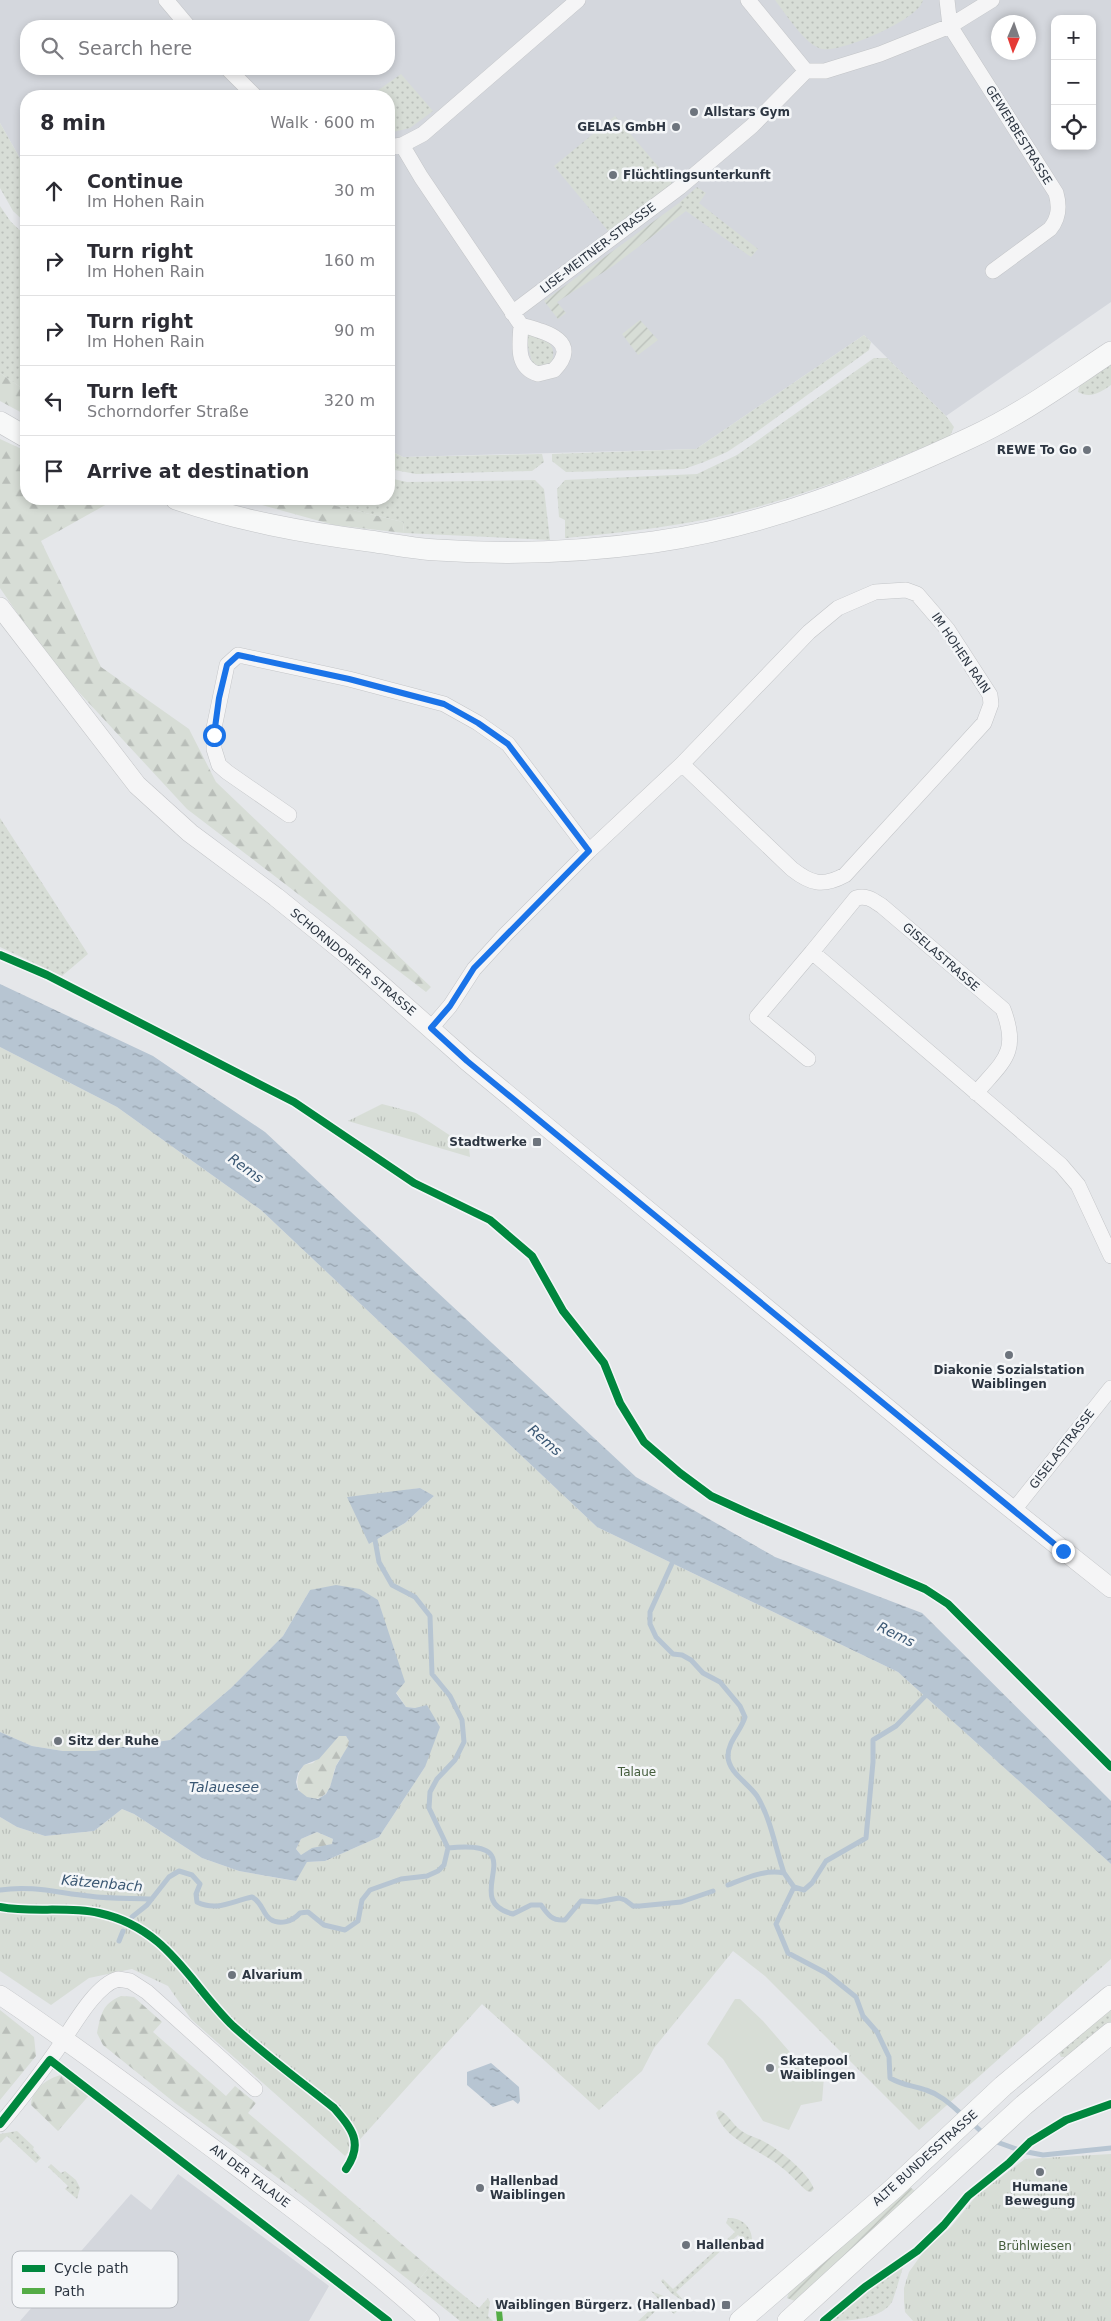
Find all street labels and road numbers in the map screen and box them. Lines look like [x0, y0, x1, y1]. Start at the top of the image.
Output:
street label: GEWERBESTRASSE [983, 83, 1055, 187]
street label: LISE-MEITNER-STRASSE [537, 200, 659, 296]
street label: IM HOHEN RAIN [929, 610, 993, 696]
street label: SCHORNDORFER STRASSE [287, 905, 419, 1019]
street label: GISELASTRASSE [900, 920, 982, 994]
street label: GISELASTRASSE [1027, 1406, 1097, 1492]
street label: ALTE BUNDESSTRASSE [870, 2107, 980, 2209]
street label: AN DER TALAUE [207, 2141, 293, 2211]

